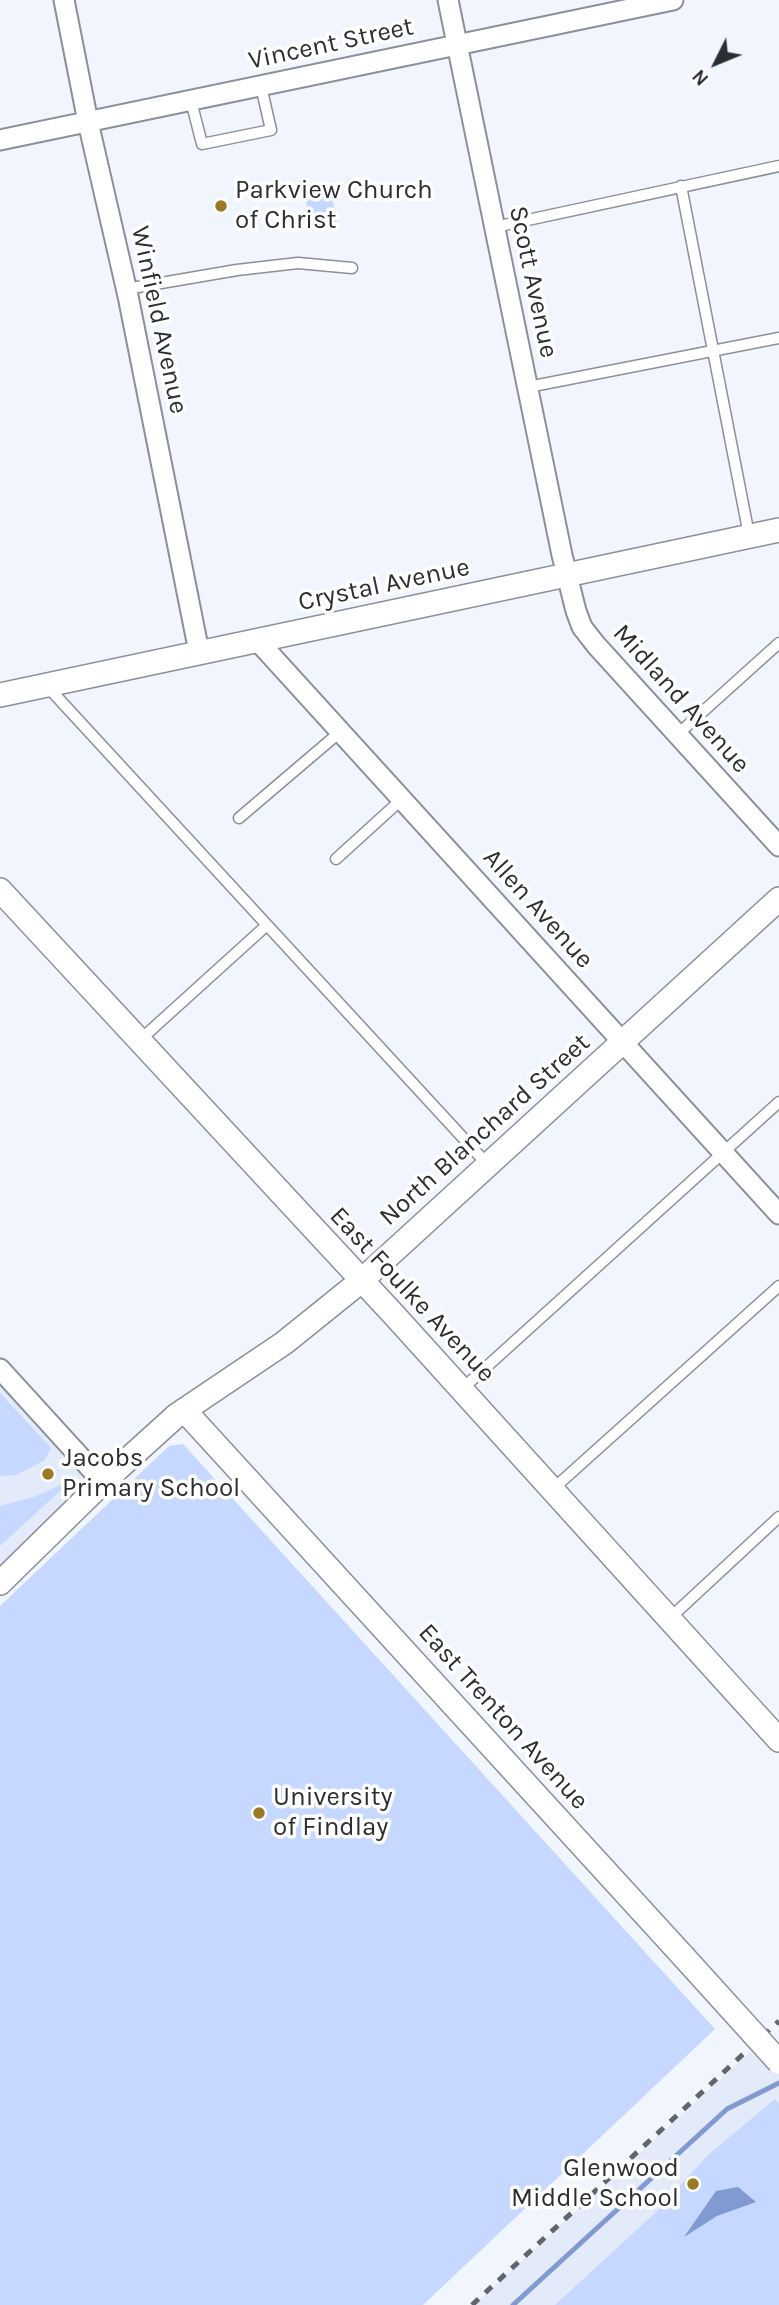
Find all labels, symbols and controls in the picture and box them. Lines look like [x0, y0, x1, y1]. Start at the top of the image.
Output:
street label: Vincent Street [246, 11, 416, 77]
north arrow [681, 28, 751, 98]
text: N [688, 65, 713, 90]
place label: Parkview Church of Christ [235, 175, 433, 236]
marker: Parkview Church of Christ [213, 198, 229, 214]
street label: Scott Avenue [502, 203, 564, 361]
street label: Winfield Avenue [124, 223, 194, 417]
street label: Crystal Avenue [296, 552, 472, 618]
street label: Midland Avenue [606, 618, 756, 780]
street label: Allen Avenue [476, 843, 600, 975]
street label: North Blanchard Street [373, 1027, 597, 1233]
street label: East Foulke Avenue [323, 1201, 501, 1389]
place label: Jacobs Primary School [62, 1443, 240, 1504]
marker: Jacobs Primary School [40, 1466, 56, 1482]
street label: East Trenton Avenue [411, 1618, 595, 1816]
place label: University of Findlay [273, 1782, 393, 1843]
marker: University of Findlay [251, 1805, 267, 1821]
place label: Glenwood Middle School [511, 2153, 679, 2214]
marker: Glenwood Middle School [685, 2176, 701, 2192]

